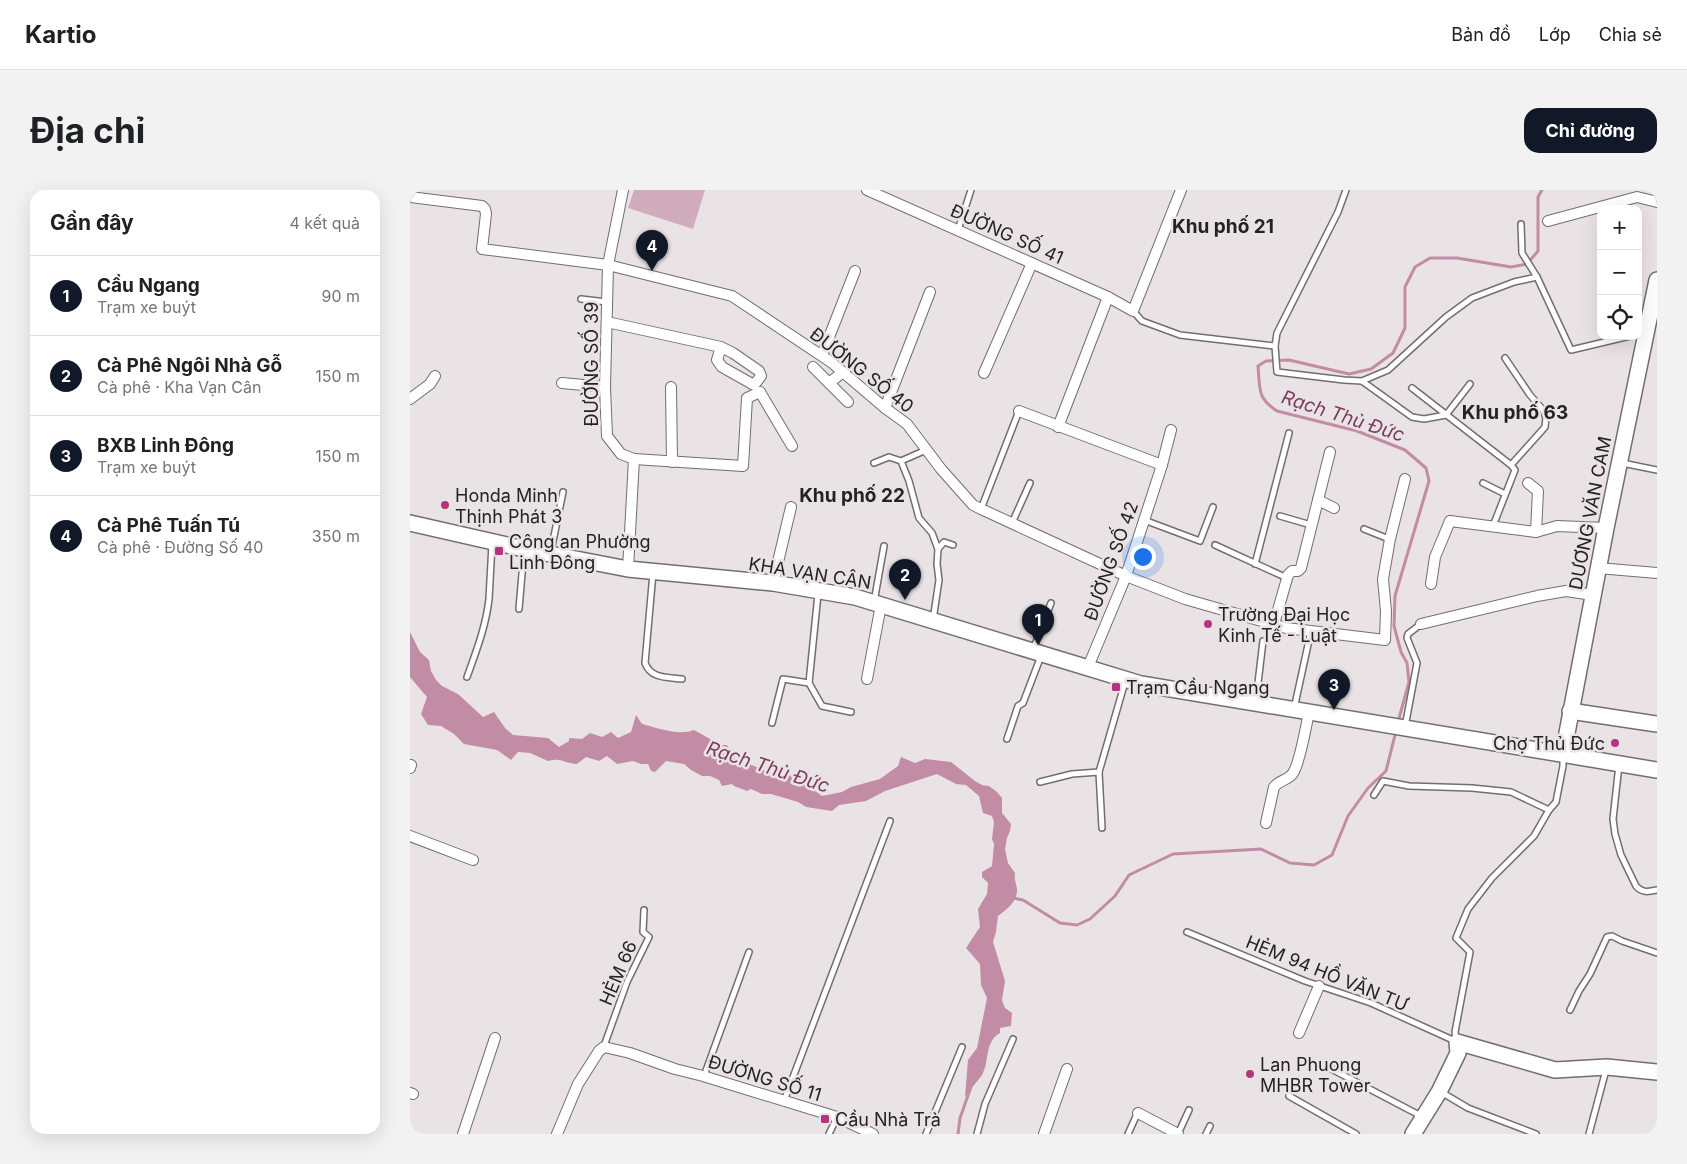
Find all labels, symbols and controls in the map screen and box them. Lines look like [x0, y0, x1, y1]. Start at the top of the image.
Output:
text: Kartio [25, 20, 96, 49]
text: Bản đồ [1451, 24, 1511, 45]
text: Lớp [1539, 24, 1571, 45]
text: Chia sẻ [1599, 24, 1662, 45]
button: Chỉ đường [1524, 108, 1657, 153]
text: Địa chỉ [30, 109, 145, 151]
street label: ĐƯỜNG SỐ 41 [947, 196, 1068, 268]
map controls [1597, 205, 1642, 340]
button: + [1597, 205, 1642, 250]
text: Gần đây [50, 210, 134, 235]
text: 4 kết quả [289, 213, 360, 233]
district label: Khu phố 21 [1172, 215, 1274, 238]
pin: 4 [636, 230, 668, 271]
button: − [1597, 250, 1642, 295]
text: Cầu Ngang [97, 274, 200, 297]
text: 1 [63, 286, 69, 306]
text: 90 m [321, 286, 360, 306]
button: locate [1597, 295, 1642, 340]
text: Trạm xe buýt [97, 297, 196, 317]
street label: ĐƯỜNG SỐ 39 [577, 302, 602, 426]
street label: ĐƯỜNG SỐ 40 [806, 320, 920, 417]
text: Cà Phê Ngôi Nhà Gỗ [97, 354, 282, 377]
text: 2 [61, 366, 71, 386]
text: 150 m [315, 366, 360, 386]
text: Cà phê · Kha Vạn Cân [97, 377, 261, 397]
water label: Rạch Thủ Đức [1279, 385, 1408, 447]
district label: Khu phố 63 [1462, 401, 1568, 424]
text: BXB Linh Đông [97, 434, 234, 457]
street label: DƯƠNG VĂN CAM [1564, 434, 1615, 591]
text: 3 [61, 446, 71, 466]
text: 150 m [315, 446, 360, 466]
text: Trạm xe buýt [97, 457, 196, 477]
district label: Khu phố 22 [799, 484, 905, 507]
place label: Honda Minh Thịnh Phát 3 [455, 485, 562, 527]
street label: ĐƯỜNG SỐ 42 [1076, 497, 1142, 623]
marker: Honda Minh Thịnh Phát 3 [439, 499, 451, 511]
text: Cà Phê Tuấn Tú [97, 514, 240, 537]
text: 4 [61, 526, 71, 546]
text: 350 m [312, 526, 360, 546]
place label: Công an Phường Linh Đông [509, 531, 651, 573]
text: Cà phê · Đường Số 40 [97, 537, 263, 557]
your location [1130, 544, 1156, 570]
marker: Công an Phường Linh Đông [493, 545, 505, 557]
street label: KHA VẠN CÂN [747, 552, 873, 593]
pin: 2 [889, 559, 921, 600]
pin: 1 [1022, 604, 1054, 645]
place label: Trường Đại Học Kinh Tế - Luật [1218, 604, 1350, 646]
marker: Trường Đại Học Kinh Tế - Luật [1202, 618, 1214, 630]
pin: 3 [1318, 669, 1350, 710]
place label: Trạm Cầu Ngang [1126, 677, 1270, 698]
marker: Trạm Cầu Ngang [1110, 681, 1122, 693]
place label: Chợ Thủ Đức [1493, 733, 1605, 754]
water label: Rạch Thủ Đức [704, 736, 833, 798]
marker: Chợ Thủ Đức [1609, 737, 1621, 749]
street label: HẺM 94 HỒ VĂN TƯ [1243, 927, 1413, 1015]
street label: HẺM 66 [594, 937, 641, 1008]
street label: ĐƯỜNG SỐ 11 [706, 1047, 825, 1105]
place label: Lan Phuong MHBR Tower [1260, 1054, 1371, 1096]
marker: Lan Phuong MHBR Tower [1244, 1068, 1256, 1080]
place label: Cầu Nhà Trà [835, 1109, 941, 1130]
marker: Cầu Nhà Trà [819, 1113, 831, 1125]

